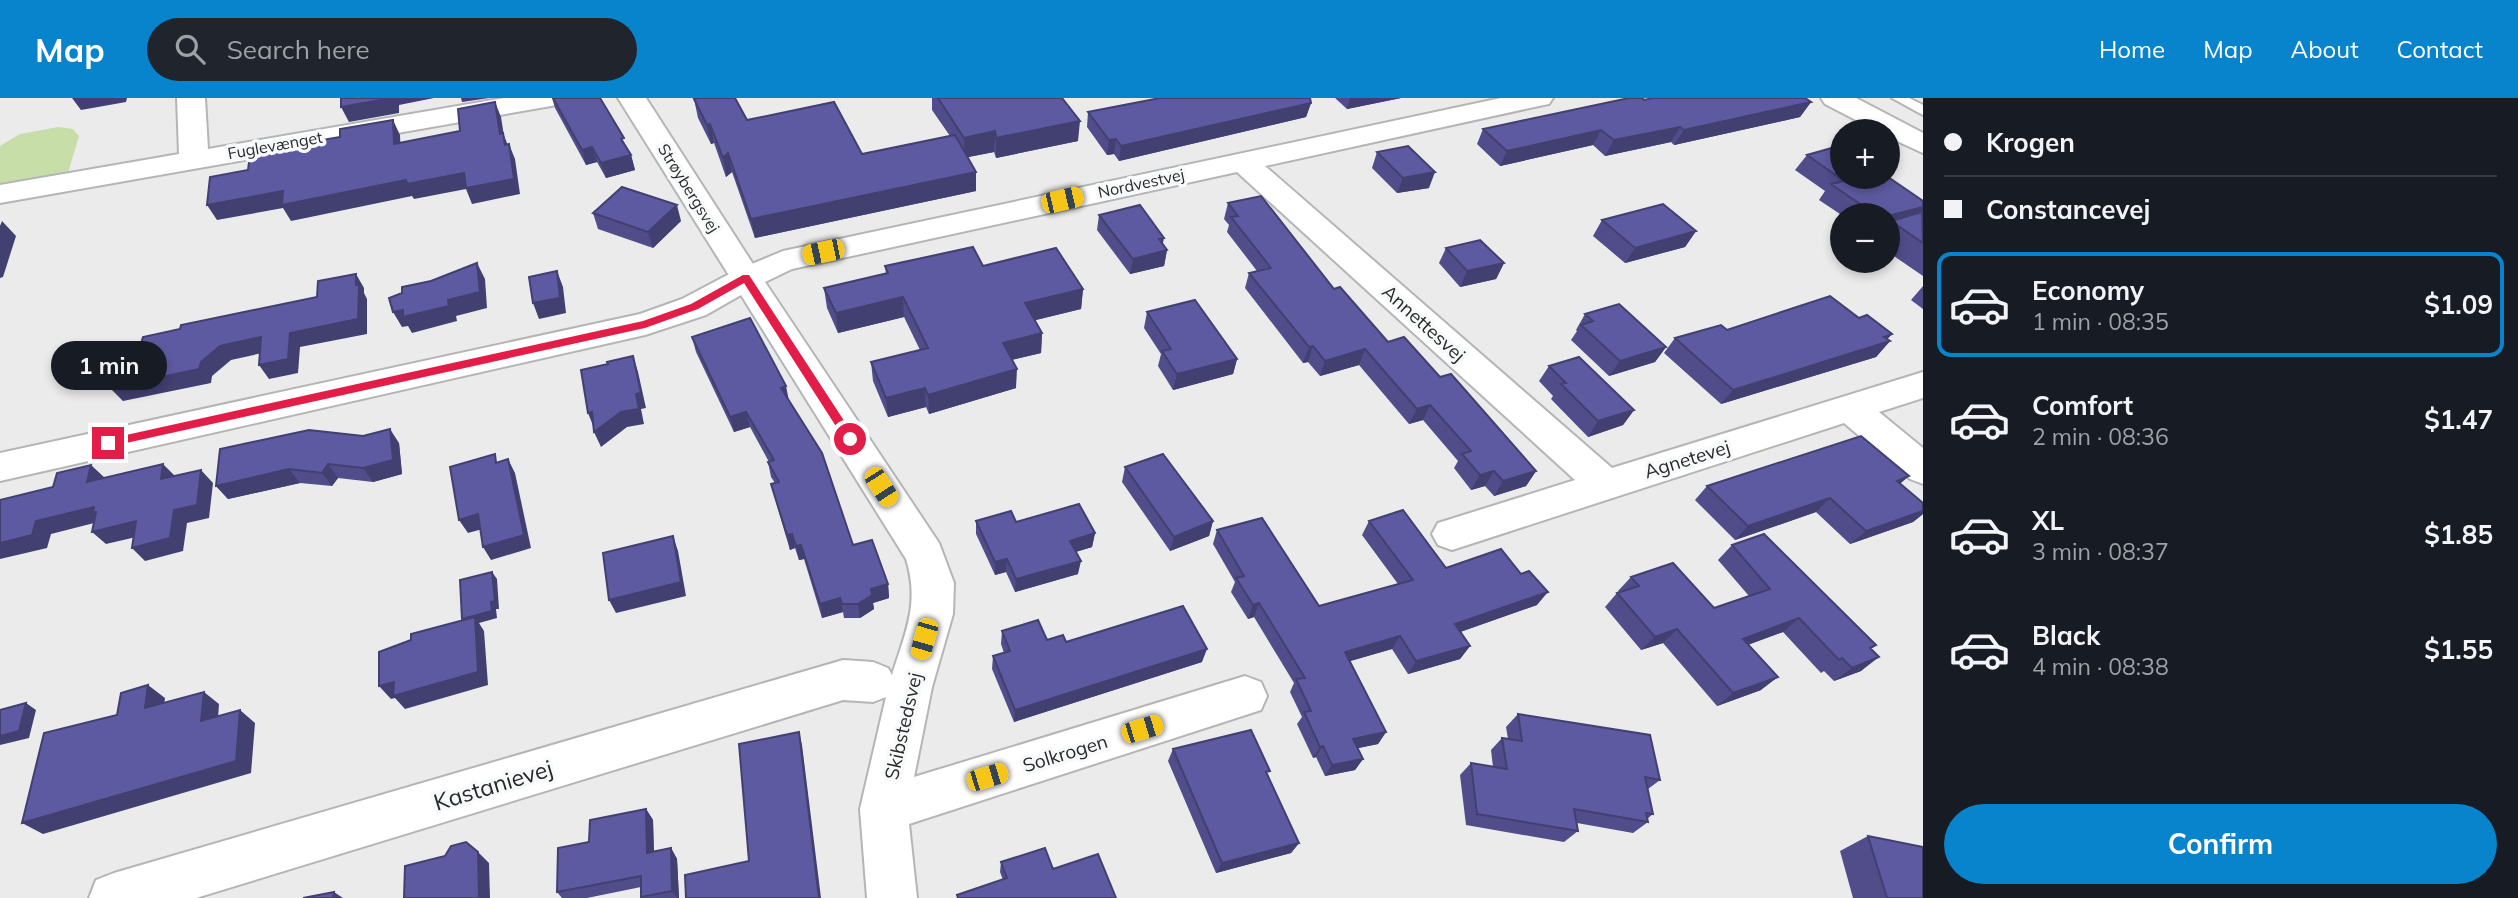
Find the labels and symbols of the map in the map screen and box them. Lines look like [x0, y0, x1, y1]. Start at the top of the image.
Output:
street label: Fuglevænget [226, 127, 324, 163]
street label: Strøybergsvej [654, 140, 724, 236]
street label: Nordvestvej [1096, 164, 1186, 202]
car [1040, 185, 1085, 215]
car [801, 237, 846, 267]
street label: Annettesvej [1377, 279, 1471, 367]
callout: 1 min [50, 342, 166, 390]
route start [834, 423, 866, 455]
route end [92, 427, 124, 459]
street label: Agnetevej [1641, 435, 1733, 483]
car [861, 464, 902, 510]
car [909, 616, 940, 662]
street label: Skibstedsvej [879, 670, 927, 782]
car [1119, 713, 1166, 745]
street label: Solkrogen [1020, 729, 1110, 777]
street label: Kastanievej [430, 753, 556, 817]
car [964, 761, 1011, 793]

